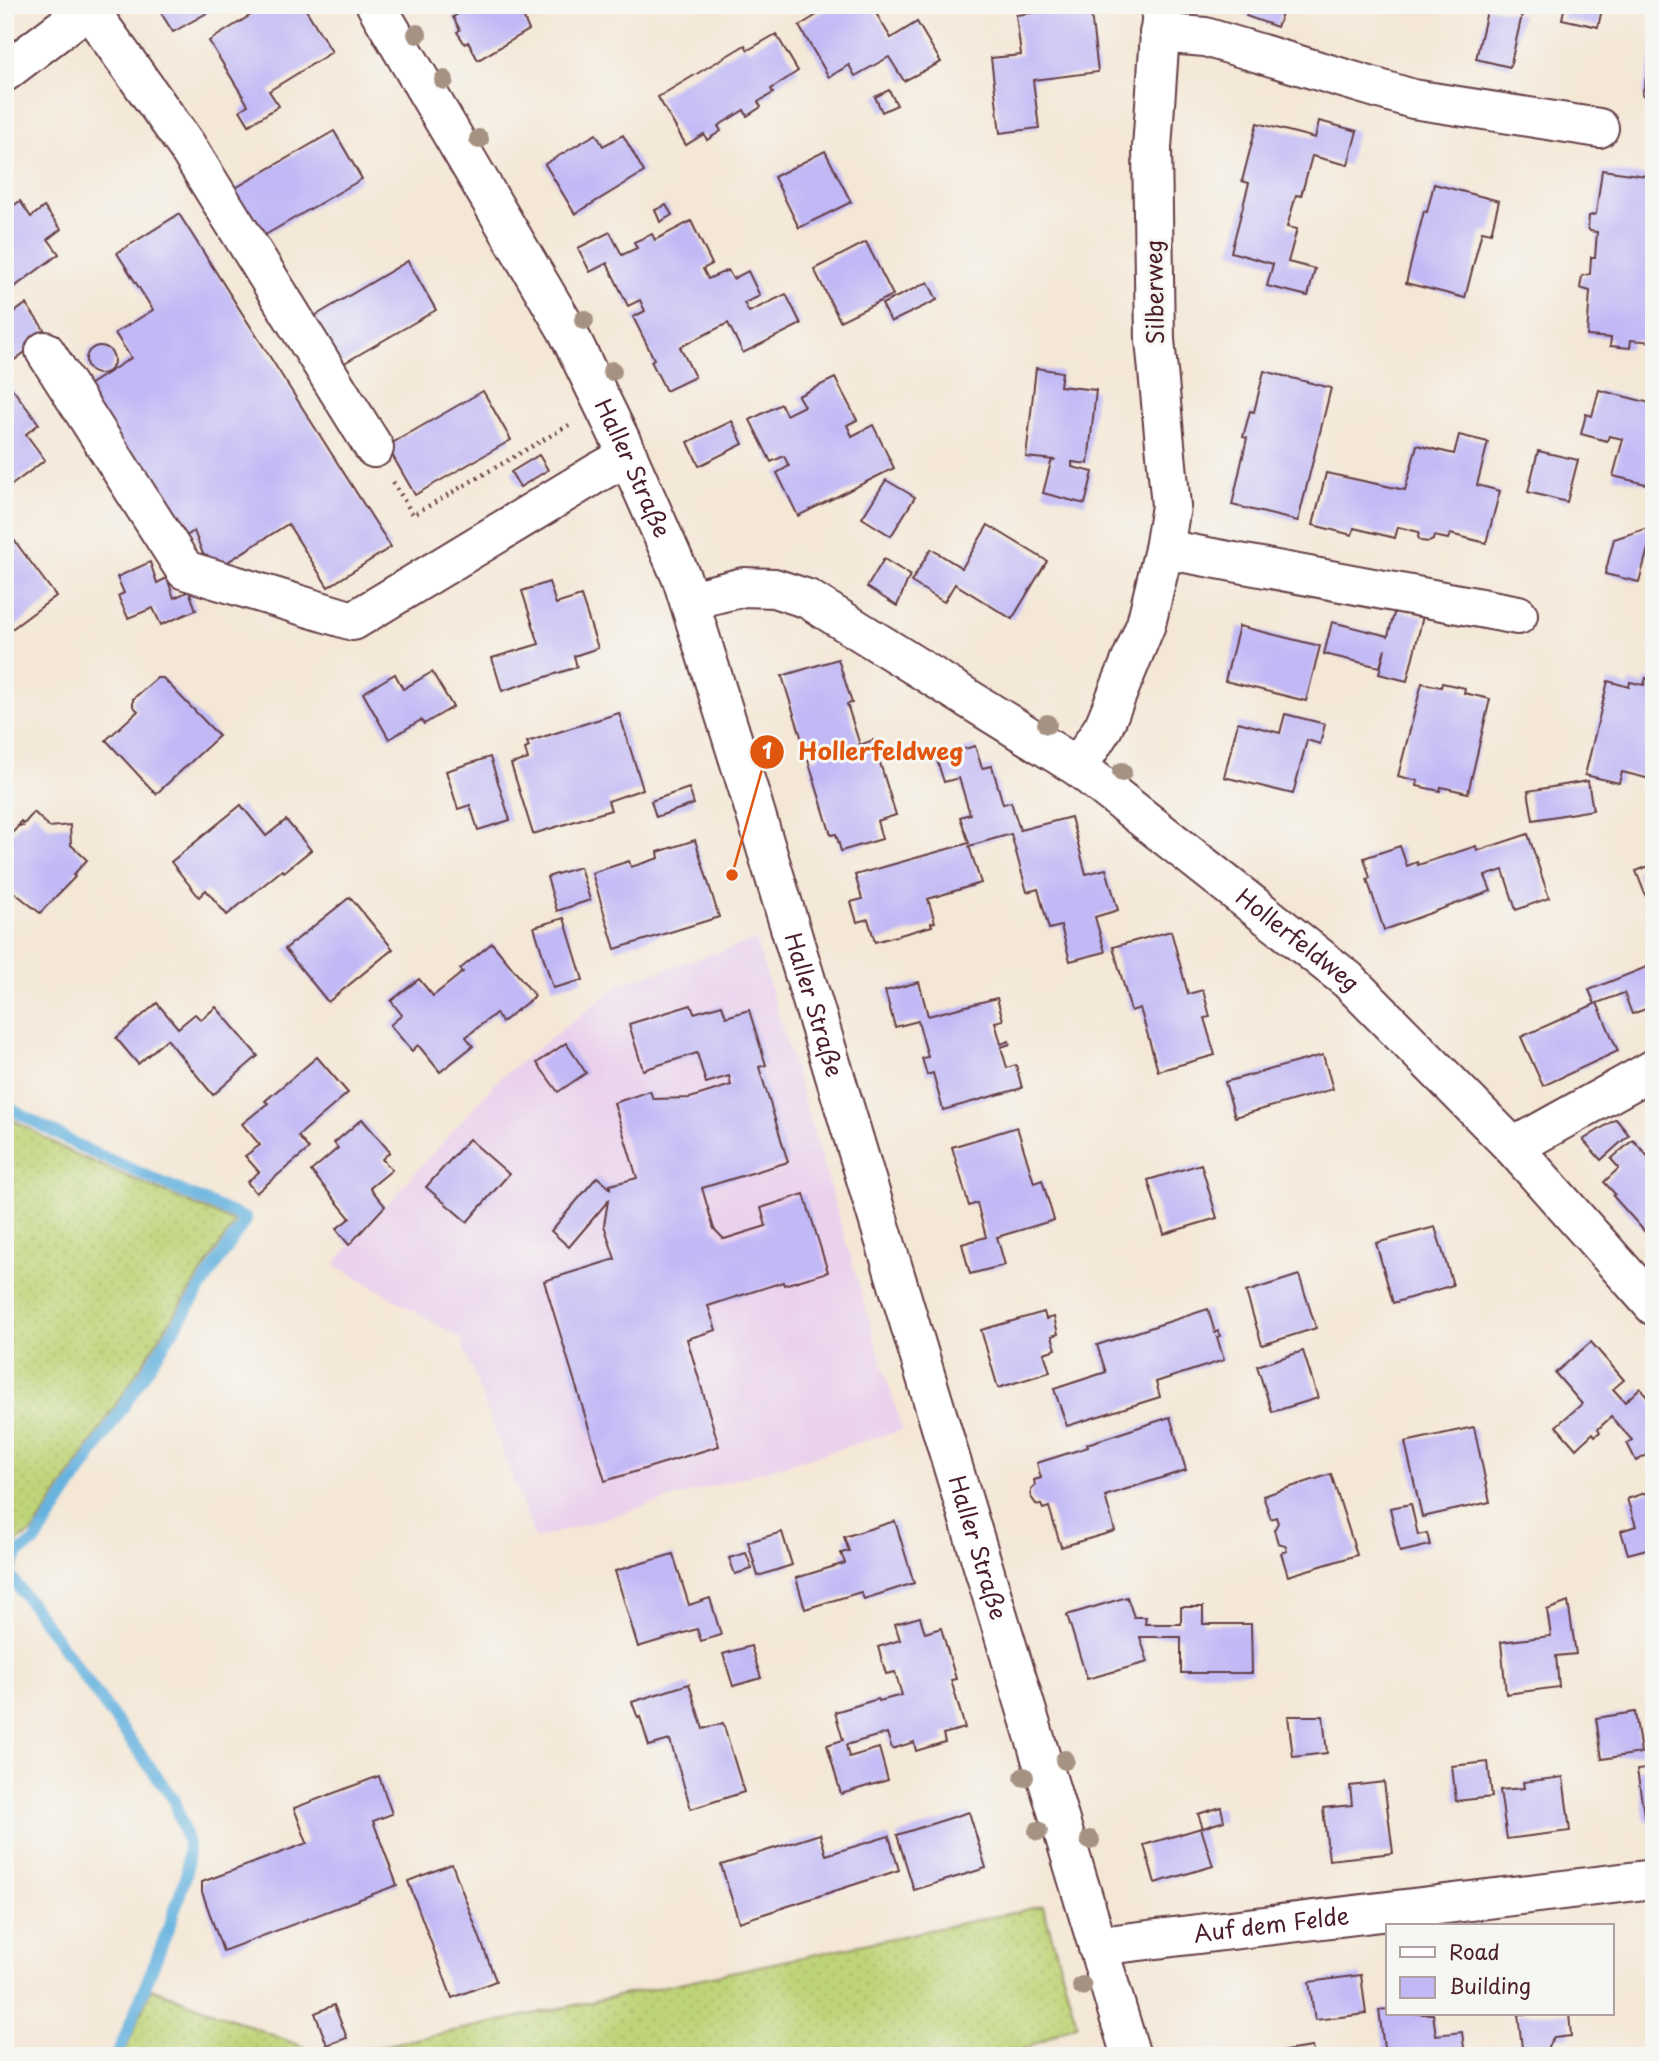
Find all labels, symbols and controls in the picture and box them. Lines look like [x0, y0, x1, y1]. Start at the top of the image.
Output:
street label: Silberweg [1135, 239, 1172, 345]
street label: Haller Straße [587, 392, 681, 543]
callout: Hollerfeldweg [750, 730, 978, 775]
text: Hollerfeldweg [798, 732, 964, 768]
text: 1 [762, 734, 772, 766]
street label: Hollerfeldweg [1229, 879, 1369, 999]
street label: Haller Straße [777, 928, 853, 1081]
street label: Haller Straße [941, 1471, 1017, 1624]
street label: Auf dem Felde [1192, 1897, 1351, 1950]
legend [1386, 1924, 1614, 2016]
text: Road [1449, 1935, 1500, 1967]
text: Building [1449, 1969, 1531, 2001]

